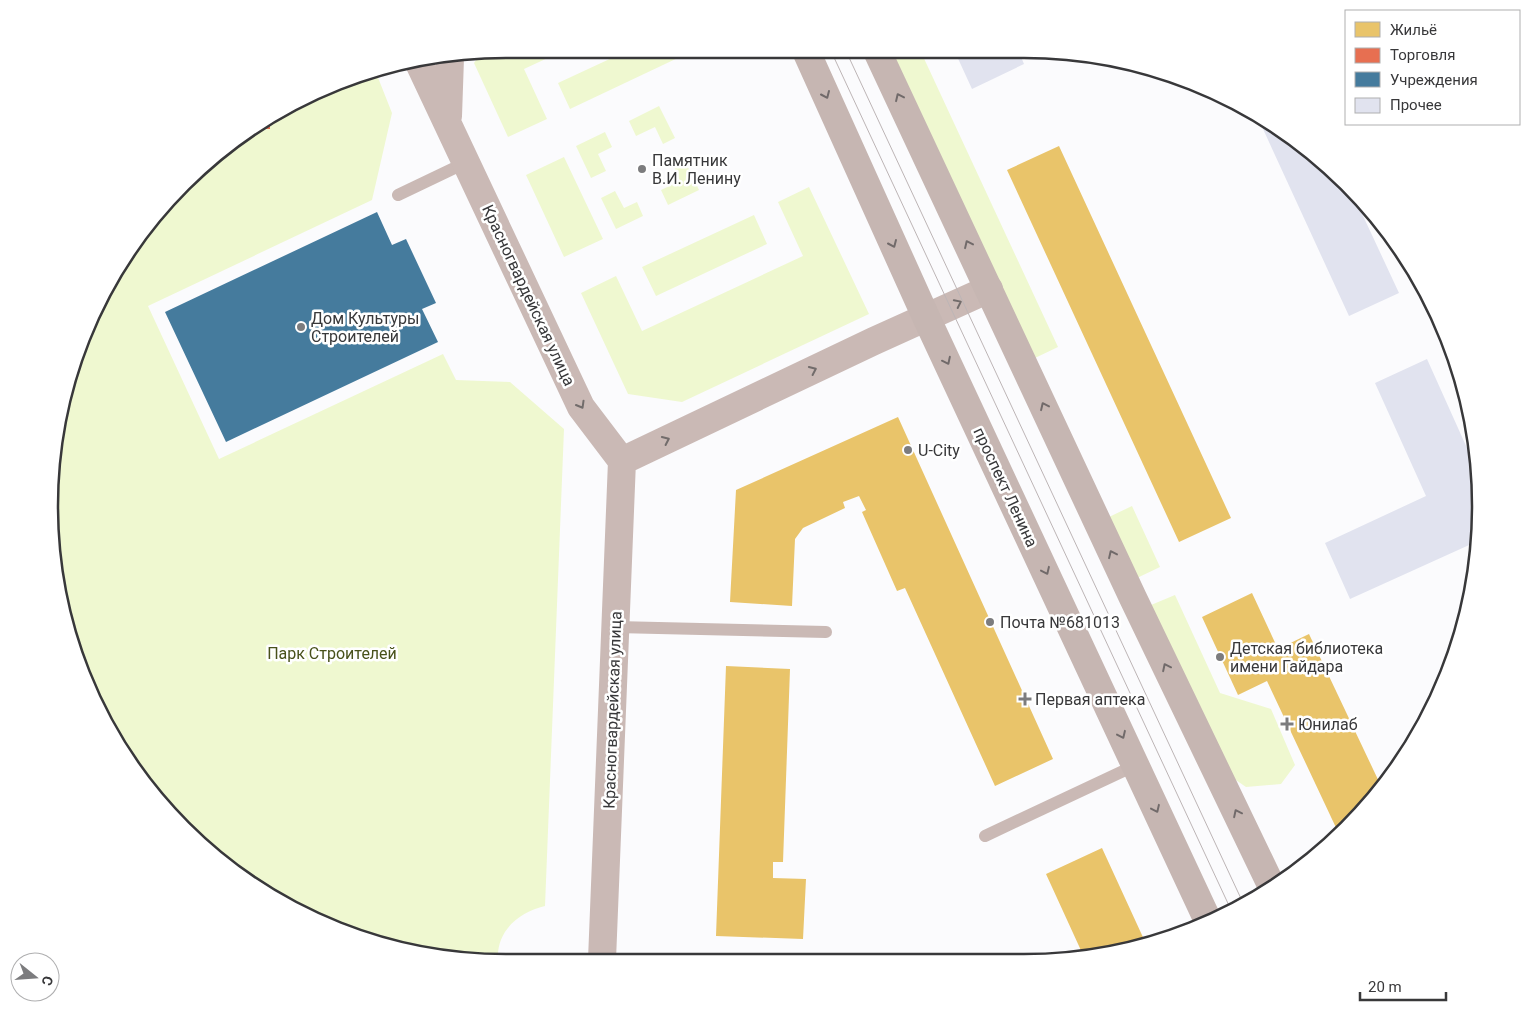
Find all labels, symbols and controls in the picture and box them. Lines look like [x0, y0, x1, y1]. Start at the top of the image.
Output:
legend [1345, 10, 1520, 125]
text: Жильё [1390, 21, 1437, 39]
text: Торговля [1390, 46, 1455, 64]
text: Учреждения [1390, 71, 1478, 89]
one-way arrow [820, 90, 831, 99]
one-way arrow [895, 93, 905, 102]
text: Прочее [1390, 96, 1442, 114]
place label: Памятник В.И. Ленину [652, 151, 741, 188]
marker: Памятник В.И. Ленину [636, 163, 648, 175]
street label: Красногвардейская улица [478, 202, 579, 389]
one-way arrow [886, 238, 896, 247]
one-way arrow [964, 241, 974, 250]
one-way arrow [952, 300, 961, 310]
place label: Дом Культуры Строителей [311, 309, 419, 346]
marker: Дом Культуры Строителей [295, 321, 307, 333]
one-way arrow [941, 356, 951, 365]
one-way arrow [808, 366, 817, 376]
one-way arrow [575, 399, 585, 408]
one-way arrow [1040, 403, 1050, 412]
street label: проспект Ленина [969, 424, 1042, 550]
one-way arrow [661, 435, 670, 446]
place label: U-City [918, 441, 960, 460]
marker: U-City [902, 444, 914, 456]
one-way arrow [1108, 550, 1119, 559]
one-way arrow [1039, 566, 1049, 575]
street label: Красногвардейская улица [600, 611, 625, 809]
place label: Почта №681013 [1000, 613, 1120, 632]
marker: Почта №681013 [984, 616, 996, 628]
place label: Детская библиотека имени Гайдара [1230, 639, 1383, 676]
park label: Парк Строителей [267, 644, 397, 663]
marker: Детская библиотека имени Гайдара [1214, 651, 1226, 663]
one-way arrow [1162, 663, 1173, 672]
place label: Первая аптека [1035, 690, 1145, 709]
marker: Первая аптека [1019, 693, 1031, 705]
place label: Юнилаб [1298, 715, 1358, 734]
marker: Юнилаб [1280, 717, 1294, 731]
one-way arrow [1115, 730, 1126, 739]
one-way arrow [1150, 804, 1160, 813]
one-way arrow [1233, 810, 1243, 819]
north arrow [10, 952, 60, 1002]
scale bar [1360, 970, 1446, 1002]
text: С [38, 974, 56, 988]
text: 20 m [1368, 978, 1402, 996]

